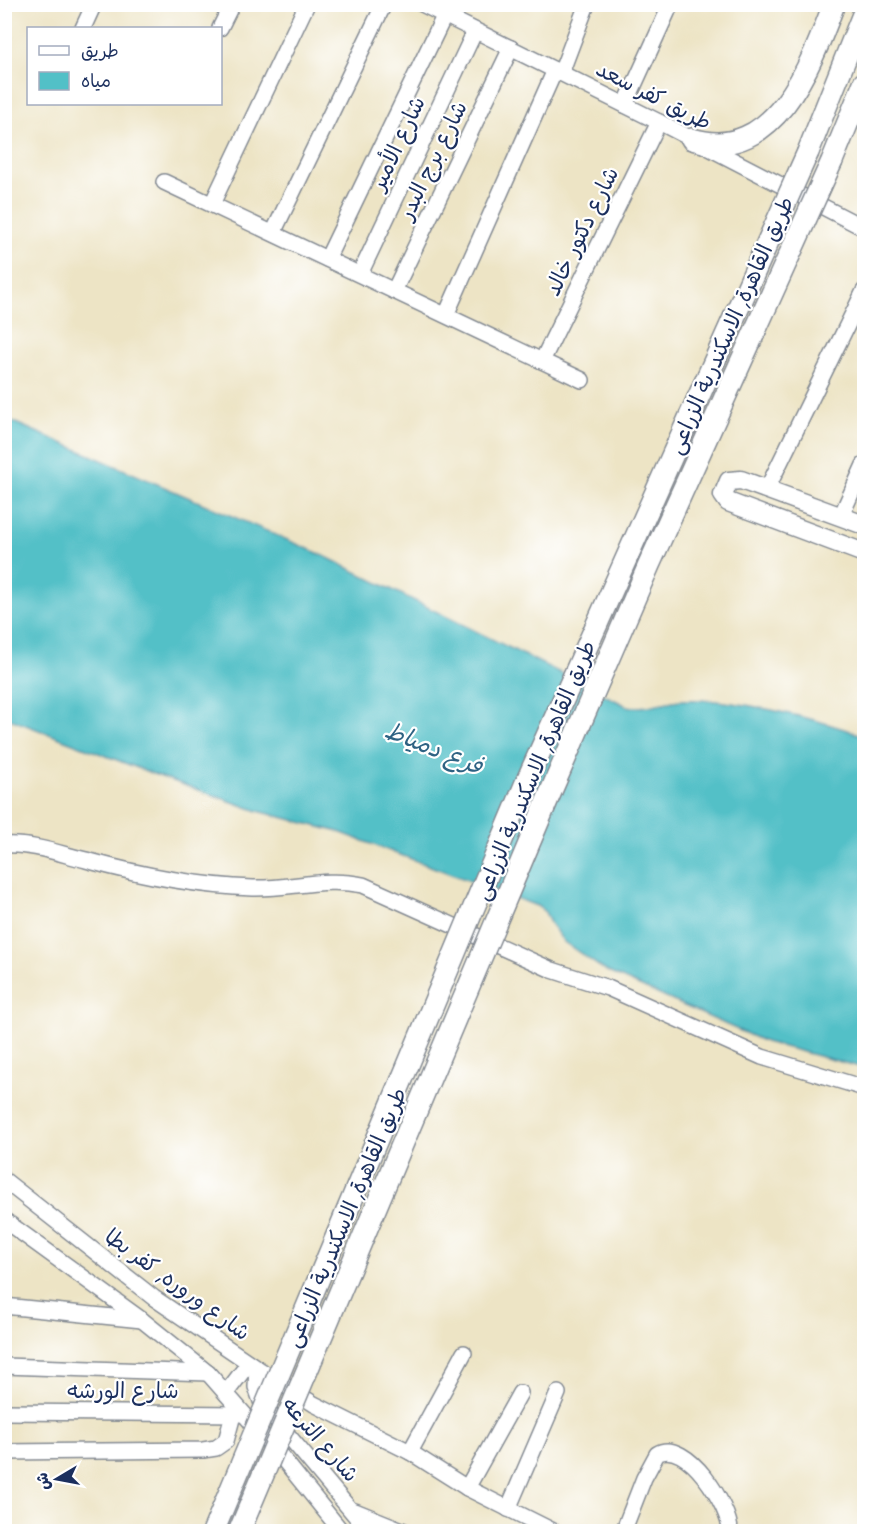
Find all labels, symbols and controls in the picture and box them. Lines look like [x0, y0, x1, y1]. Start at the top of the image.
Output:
legend [27, 27, 222, 105]
text: طريق [81, 40, 119, 64]
street label: طريق كفر سعد [591, 56, 716, 138]
text: مياه [81, 70, 111, 94]
street label: شارع الأمير [361, 91, 433, 197]
street label: شارع برج البدر [392, 97, 475, 227]
street label: شارع دكتور خالد [540, 163, 626, 301]
street label: طريق القاهرة, الاسكندرية الزراعى [662, 193, 801, 459]
street label: طريق القاهرة, الاسكندرية الزراعى [468, 637, 603, 905]
water label: فرع دمياط [380, 716, 488, 783]
street label: طريق القاهرة, الاسكندرية الزراعى [279, 1084, 414, 1352]
street label: شارع وروره, كفر بطا [99, 1223, 255, 1348]
street label: شارع الورشه [67, 1378, 179, 1406]
street label: شارع الترعه [275, 1392, 364, 1489]
north arrow [27, 1449, 87, 1509]
text: ش [32, 1471, 56, 1492]

